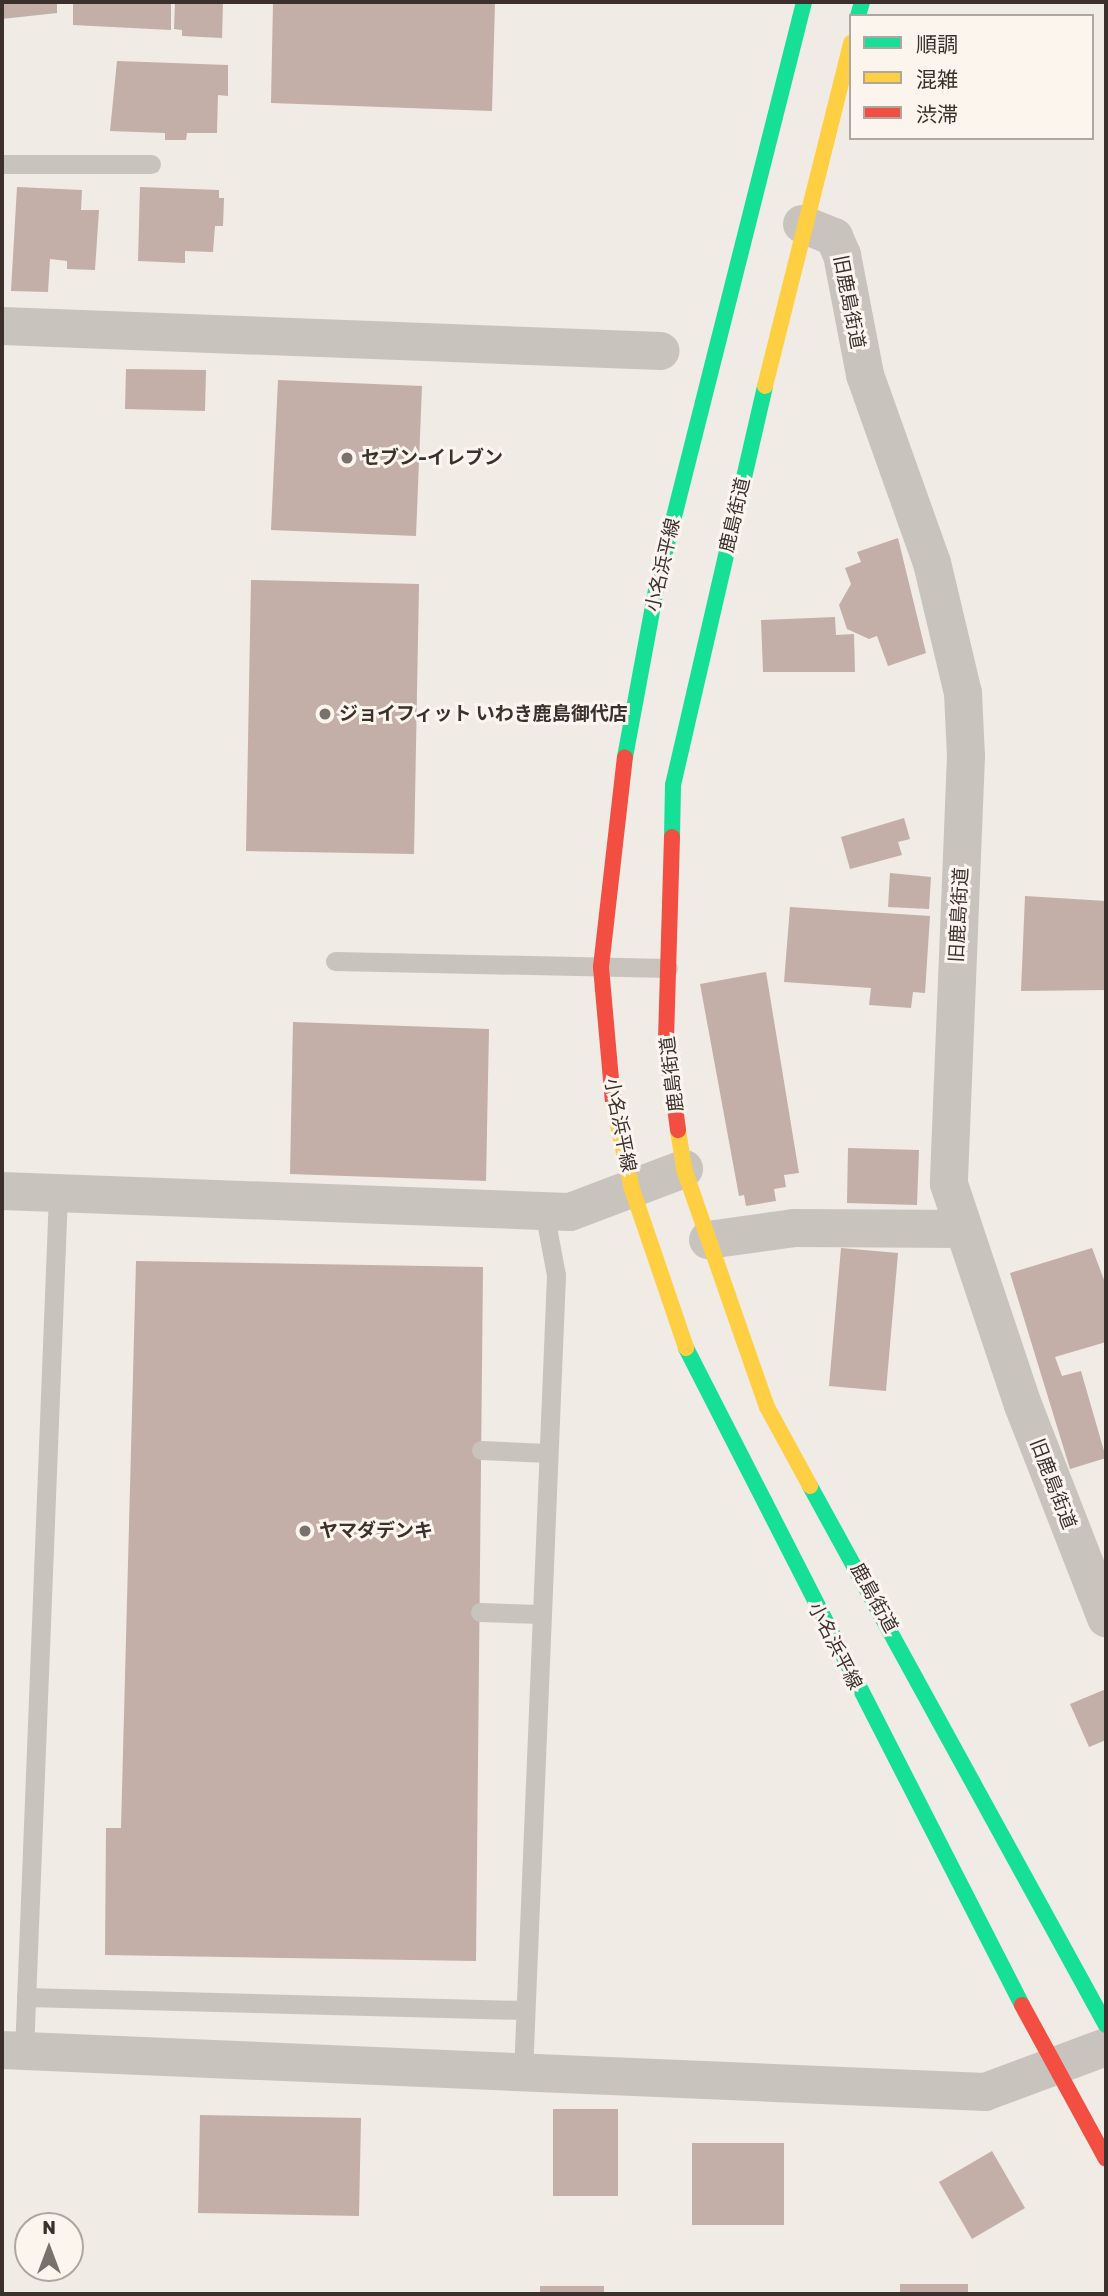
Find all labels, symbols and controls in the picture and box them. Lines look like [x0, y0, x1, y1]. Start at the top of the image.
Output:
legend [849, 14, 1094, 140]
text: 順調 [916, 32, 958, 57]
text: 混雑 [916, 67, 958, 92]
text: 渋滞 [916, 102, 958, 127]
street label: 旧鹿島街道 [829, 253, 869, 351]
place label: セブン-イレブン [361, 447, 503, 469]
marker: セブン-イレブン [339, 450, 355, 466]
street label: 鹿島街道 [715, 475, 755, 555]
street label: 小名浜平線 [641, 516, 685, 614]
place label: ジョイフィット いわき鹿島御代店 [339, 703, 628, 725]
marker: ジョイフィット いわき鹿島御代店 [317, 706, 333, 722]
street label: 旧鹿島街道 [945, 867, 973, 963]
street label: 鹿島街道 [656, 1035, 688, 1113]
street label: 小名浜平線 [600, 1076, 640, 1174]
street label: 旧鹿島街道 [1025, 1436, 1081, 1532]
place label: ヤマダデンキ [319, 1520, 433, 1542]
marker: ヤマダデンキ [297, 1523, 313, 1539]
street label: 鹿島街道 [846, 1559, 902, 1637]
street label: 小名浜平線 [803, 1599, 867, 1693]
north arrow [14, 2212, 84, 2282]
text: N [42, 2216, 56, 2239]

